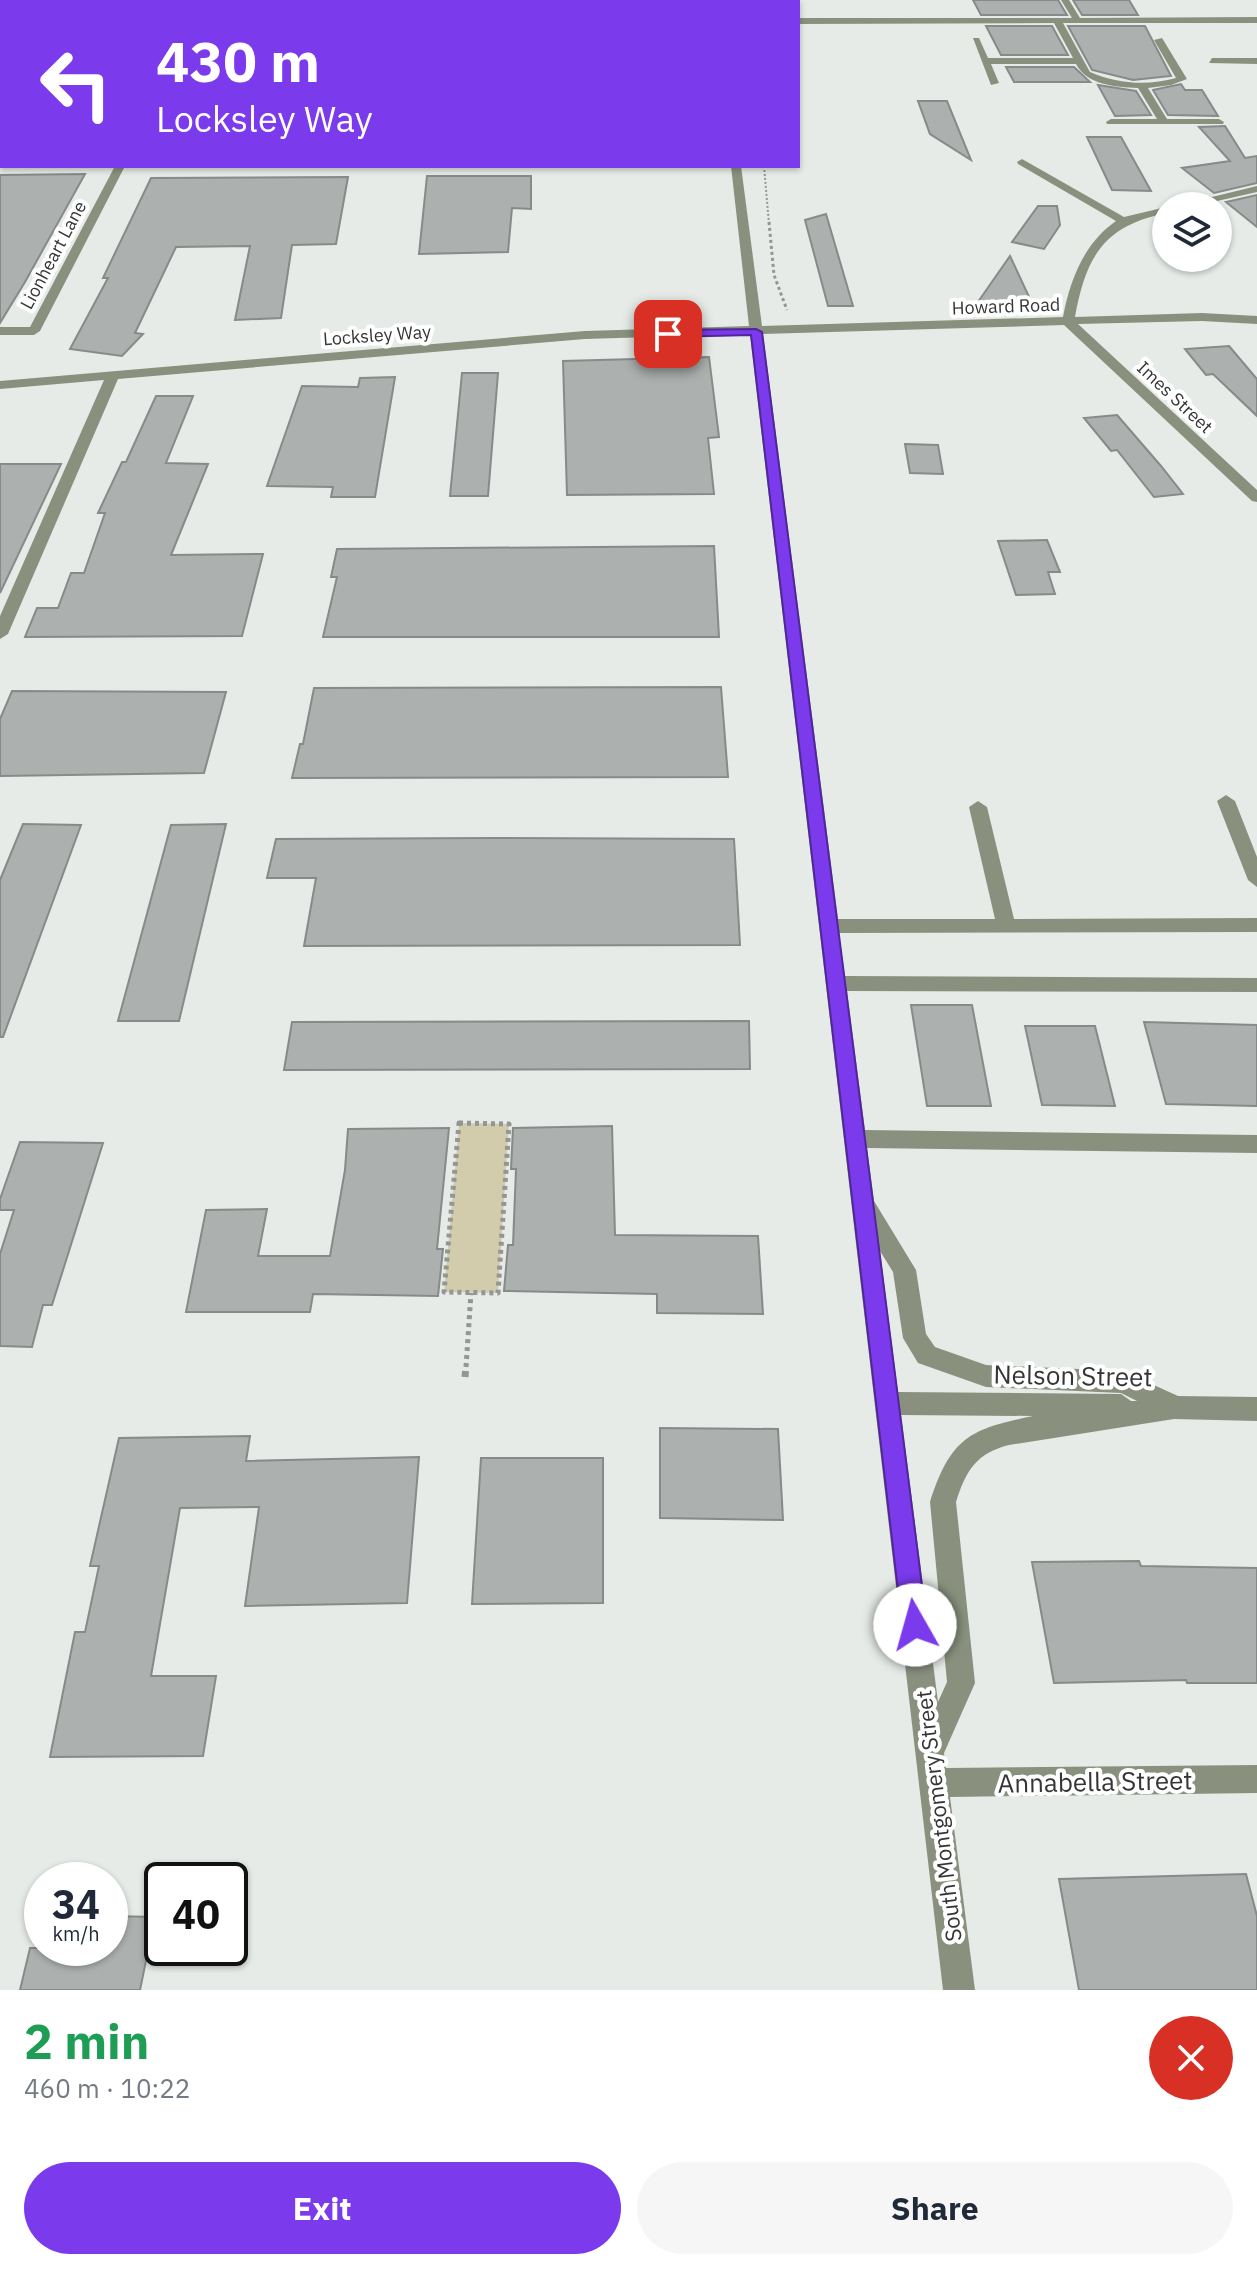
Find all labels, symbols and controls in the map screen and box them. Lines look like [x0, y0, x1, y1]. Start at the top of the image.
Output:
text: 430 m [156, 25, 320, 97]
icon: left [24, 32, 128, 136]
text: Locksley Way [156, 95, 373, 142]
map controls [1152, 192, 1232, 272]
button: layers [1152, 192, 1232, 272]
street label: Lionheart Lane [15, 197, 91, 313]
street label: Howard Road [951, 293, 1061, 319]
pin [634, 300, 702, 368]
icon: arrive [646, 312, 690, 356]
street label: Locksley Way [322, 320, 432, 350]
street label: Imes Street [1132, 356, 1218, 438]
street label: Nelson Street [993, 1357, 1153, 1393]
position arrow [873, 1583, 957, 1667]
street label: South Montgomery Street [908, 1689, 968, 1943]
street label: Annabella Street [997, 1762, 1193, 1800]
speed limit sign: 40 [144, 1862, 248, 1966]
text: 34 [52, 1878, 100, 1930]
text: km/h [52, 1920, 100, 1947]
text: 2 min [24, 2010, 149, 2072]
button: close [1149, 2016, 1233, 2100]
text: 460 m · 10:22 [24, 2071, 190, 2105]
button: Exit [24, 2162, 621, 2254]
button: Share [637, 2162, 1233, 2254]

